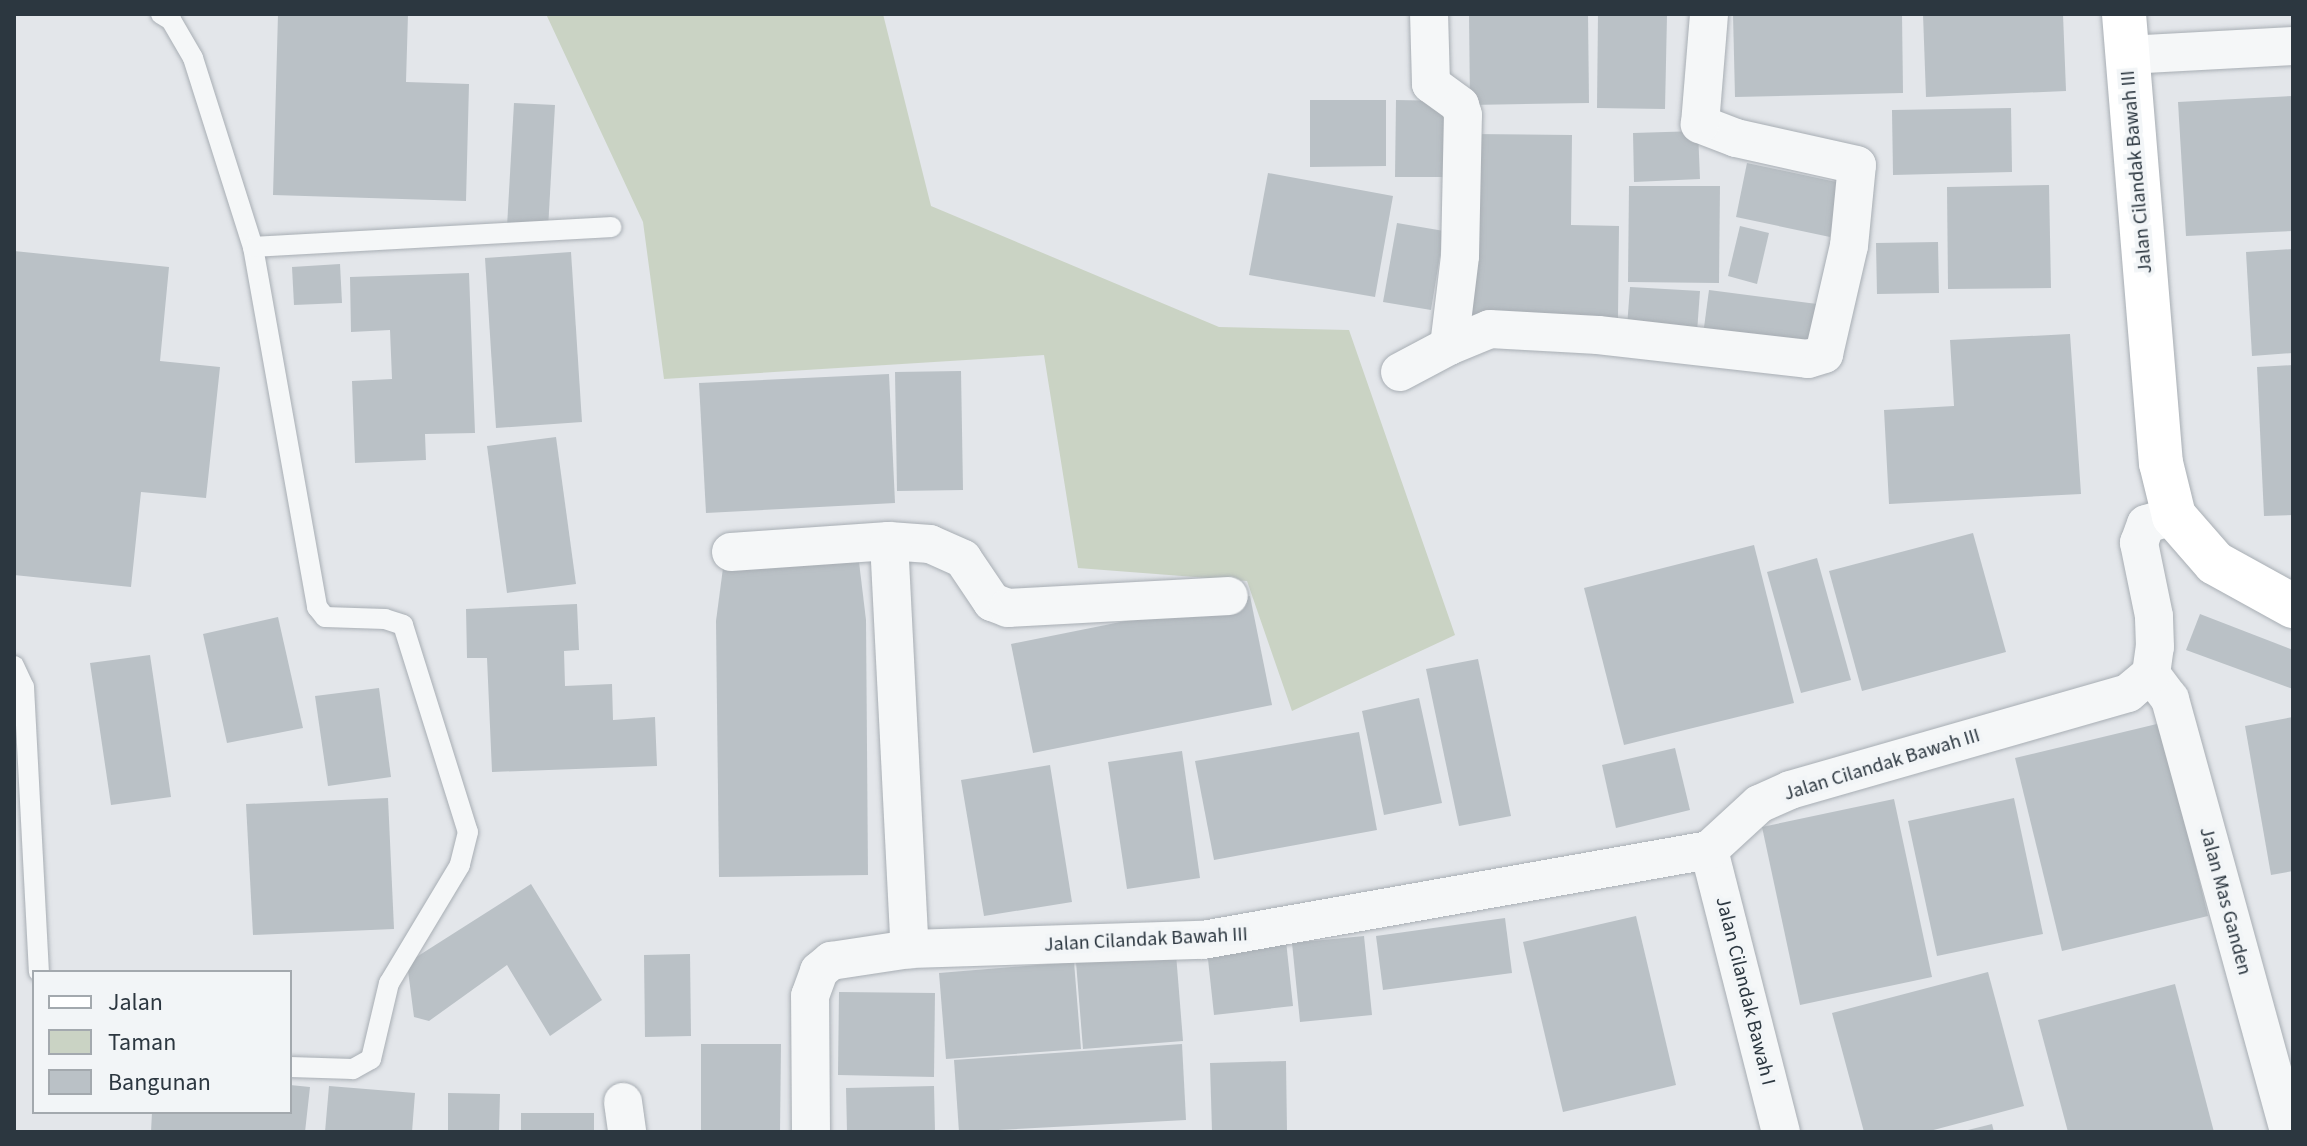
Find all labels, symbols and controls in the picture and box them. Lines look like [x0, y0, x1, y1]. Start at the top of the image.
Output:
street label: Jalan Cilandak Bawah III [2116, 69, 2158, 275]
street label: Jalan Cilandak Bawah III [1781, 724, 1983, 806]
street label: Jalan Mas Ganden [2194, 824, 2256, 978]
street label: Jalan Cilandak Bawah I [1710, 894, 1780, 1088]
street label: Jalan Cilandak Bawah III [1043, 923, 1249, 957]
legend [32, 970, 292, 1114]
text: Jalan [108, 985, 163, 1020]
text: Taman [108, 1025, 176, 1060]
text: Bangunan [108, 1065, 211, 1100]

